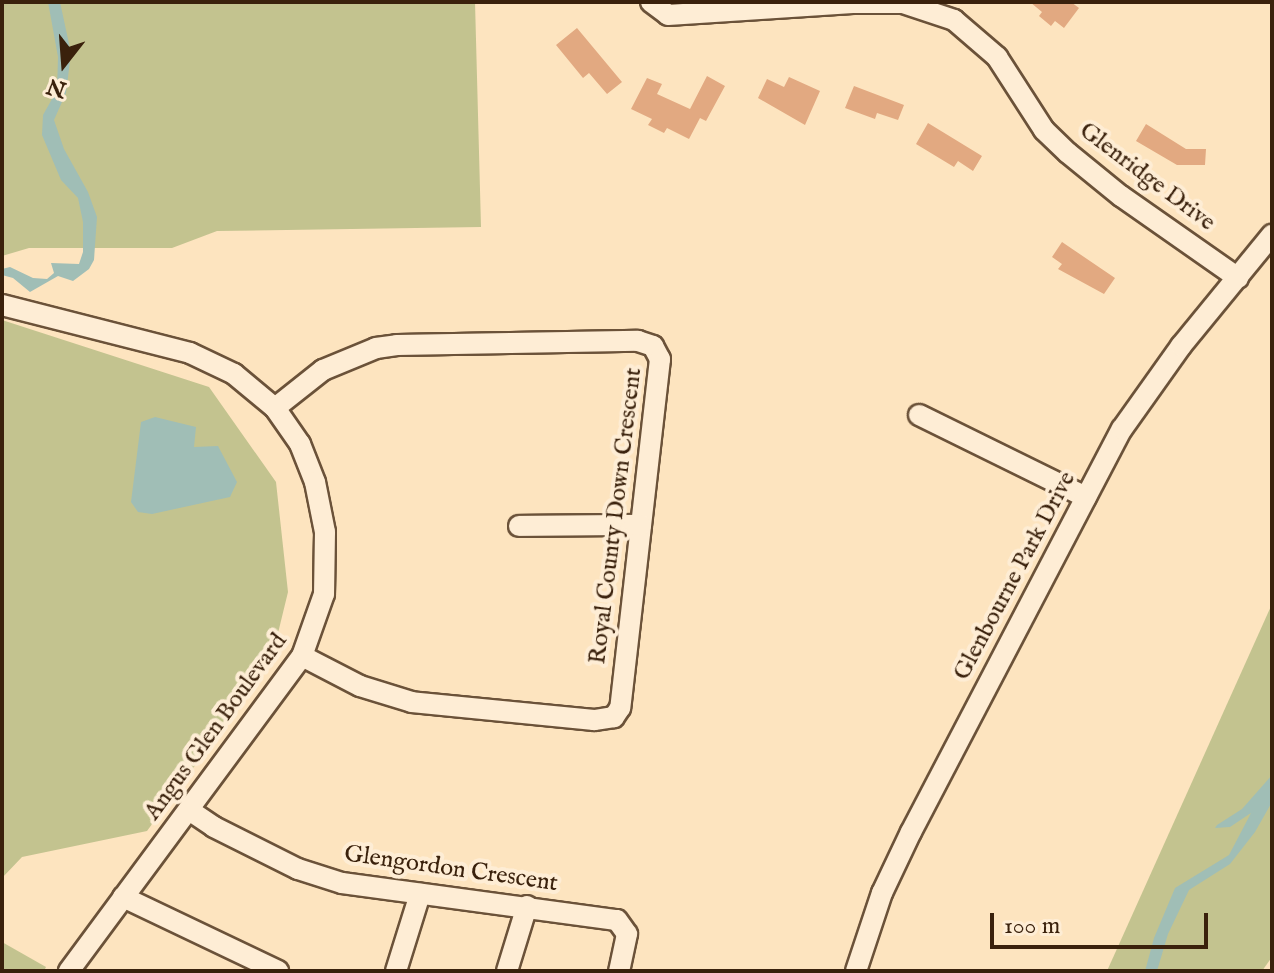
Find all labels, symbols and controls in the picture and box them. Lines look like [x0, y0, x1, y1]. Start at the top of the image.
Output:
north arrow [24, 24, 104, 104]
text: N [44, 71, 70, 103]
street label: Glenridge Drive [1073, 117, 1221, 237]
street label: Royal County Down Crescent [584, 366, 648, 666]
street label: Glenbourne Park Drive [948, 467, 1082, 685]
street label: Angus Glen Boulevard [139, 628, 293, 826]
street label: Glengordon Crescent [342, 840, 560, 898]
scale bar [994, 897, 1212, 947]
text: 100 m [1004, 911, 1060, 942]

